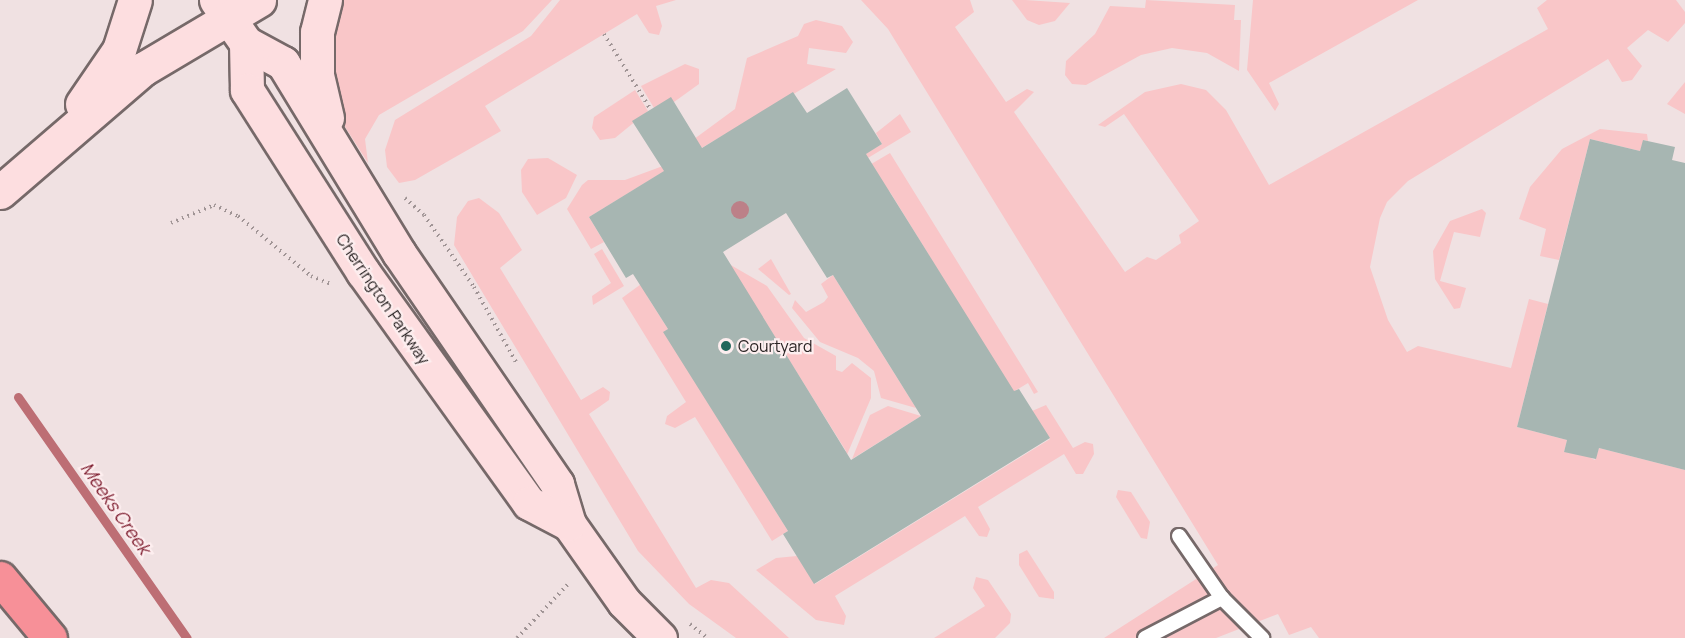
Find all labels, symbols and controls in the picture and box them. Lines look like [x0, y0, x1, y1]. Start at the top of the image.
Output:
street label: Cherrington Parkway [332, 230, 434, 368]
place label: Courtyard [738, 336, 812, 356]
marker: Courtyard [719, 339, 733, 353]
water label: Meeks Creek [76, 458, 156, 558]

